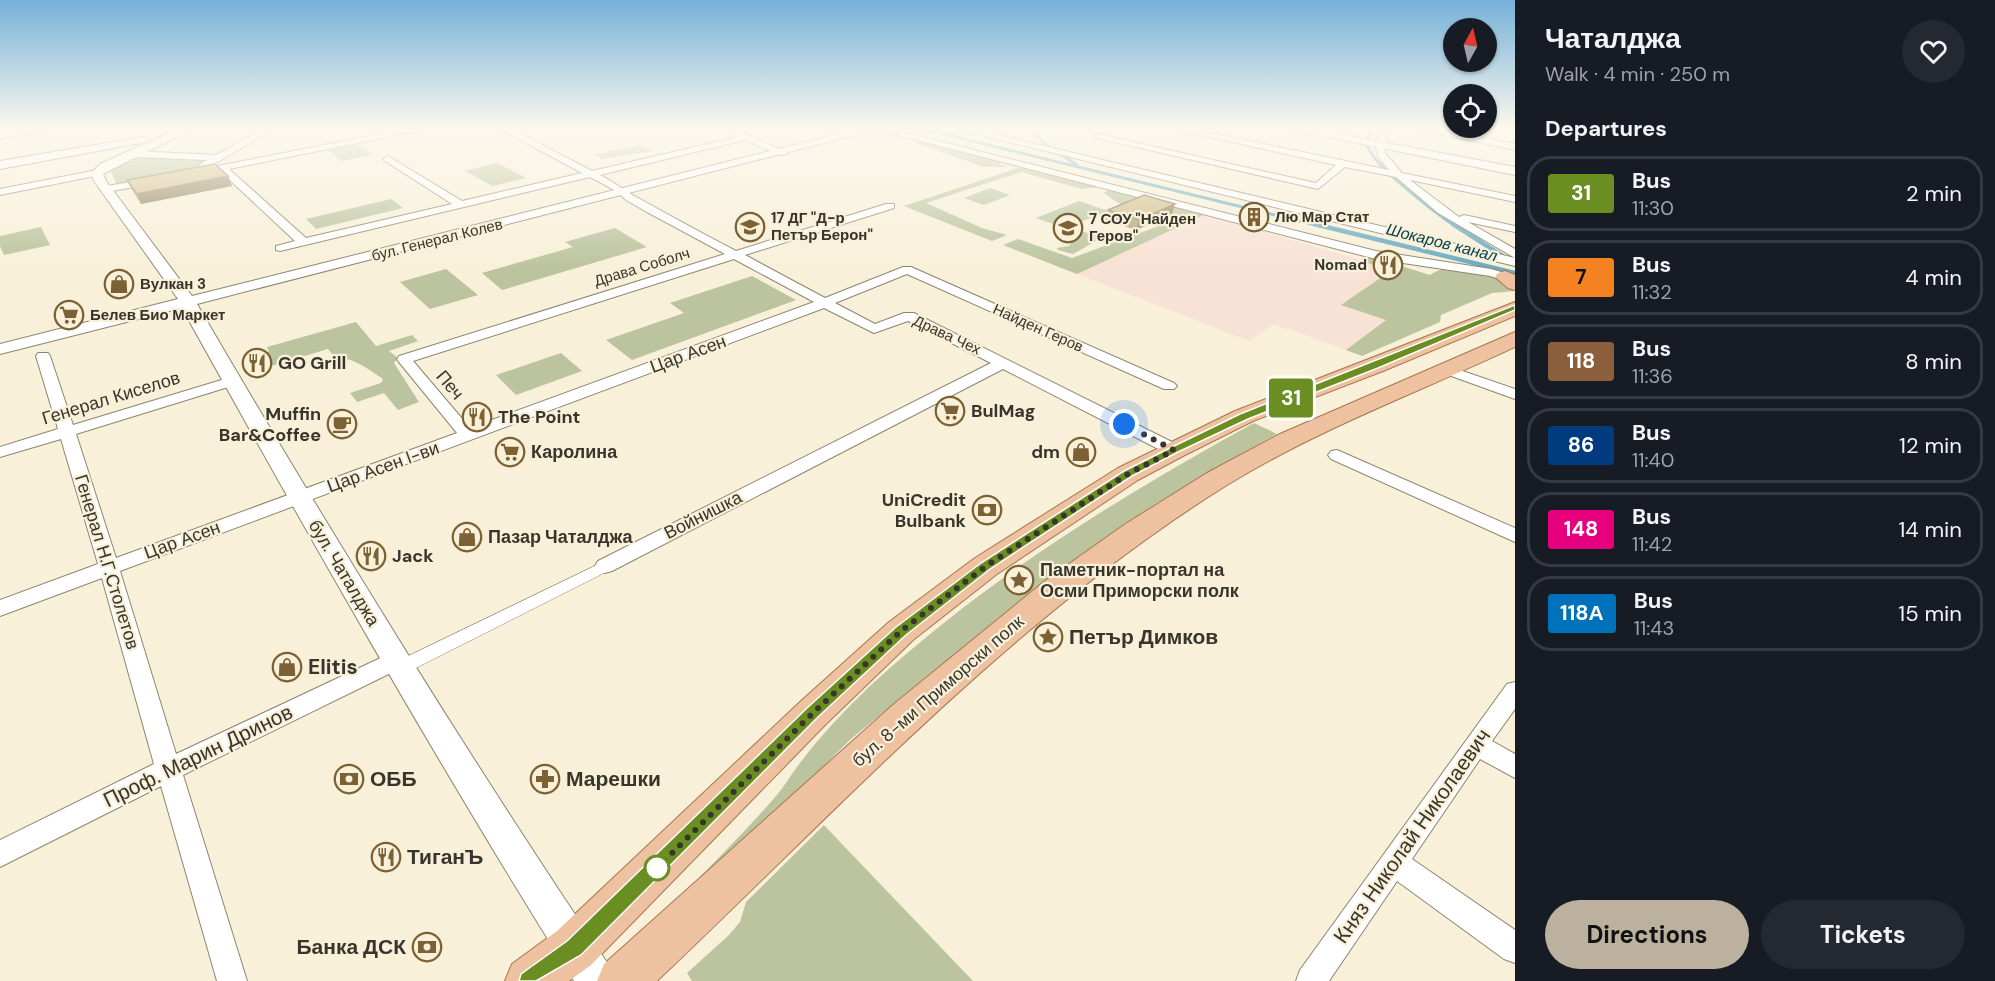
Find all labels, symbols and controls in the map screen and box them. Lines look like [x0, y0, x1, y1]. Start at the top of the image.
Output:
north arrow [1443, 18, 1497, 72]
map controls [1443, 18, 1497, 138]
text: Чаталджа [1545, 20, 1681, 57]
button: heart [1902, 20, 1965, 83]
text: Walk · 4 min · 250 m [1545, 61, 1730, 87]
button: locate [1443, 84, 1497, 138]
text: Departures [1545, 114, 1667, 143]
text: Bus [1632, 166, 1671, 195]
text: 31 [1571, 179, 1591, 207]
text: 2 min [1906, 179, 1962, 208]
text: 11:30 [1632, 195, 1674, 221]
building icon: Лю Мар Стат [1238, 201, 1270, 233]
place label: Лю Мар Стат [1275, 207, 1369, 227]
place label: 17 ДГ "Д-р Петър Берон" [771, 208, 873, 245]
place label: 7 СОУ "Найден Геров" [1089, 209, 1196, 246]
school or university icon: 17 ДГ "Д-р Петър Берон" [734, 211, 766, 243]
school or university icon: 7 СОУ "Найден Геров" [1052, 212, 1084, 244]
street label: бул. Генерал Колев [369, 214, 505, 266]
water label: Шокаров канал [1384, 219, 1500, 266]
street label: Драва Соболч [592, 243, 692, 291]
restaurant icon: Nomad [1372, 249, 1404, 281]
text: Bus [1632, 250, 1671, 279]
place label: Nomad [1314, 255, 1367, 275]
text: 7 [1575, 263, 1587, 291]
text: 4 min [1905, 263, 1962, 292]
shop icon: Вулкан 3 [103, 268, 135, 300]
place label: Вулкан 3 [140, 274, 206, 294]
text: 11:32 [1632, 279, 1672, 305]
supermarket icon: Белев Био Маркет [53, 299, 85, 331]
street label: Найден Геров [990, 299, 1086, 357]
place label: Белев Био Маркет [90, 305, 225, 325]
street label: Драва Чех [910, 311, 985, 360]
street label: Цар Асен [647, 329, 729, 379]
text: Bus [1632, 334, 1671, 363]
restaurant icon: GO Grill [241, 347, 273, 379]
text: 118 [1567, 347, 1595, 375]
text: 8 min [1905, 347, 1962, 376]
place label: GO Grill [278, 351, 346, 375]
text: 11:36 [1632, 363, 1673, 389]
street label: Печ [431, 365, 469, 405]
street label: Генерал Киселов [39, 366, 183, 430]
line badge: 31 [1264, 378, 1318, 418]
text: 31 [1281, 384, 1301, 412]
supermarket icon: BulMag [934, 395, 966, 427]
place label: BulMag [971, 399, 1036, 423]
restaurant icon: The Point [461, 401, 493, 433]
place label: Muffin Bar&Coffee [219, 402, 321, 447]
place label: The Point [498, 405, 580, 429]
cafe icon: Muffin Bar&Coffee [326, 408, 358, 440]
your location [1109, 409, 1139, 439]
text: Bus [1632, 418, 1671, 447]
text: 86 [1568, 431, 1594, 459]
text: 12 min [1899, 431, 1962, 460]
street label: Цар Асен I-ви [324, 436, 442, 498]
supermarket icon: Каролина [494, 436, 526, 468]
shop icon: dm [1065, 436, 1097, 468]
place label: Каролина [531, 440, 618, 464]
place label: dm [1031, 440, 1060, 464]
text: 11:40 [1632, 447, 1674, 473]
street label: Генерал Н.Г.Столетов [69, 472, 145, 652]
street label: Войнишка [660, 485, 747, 545]
place label: UniCredit Bulbank [882, 488, 967, 533]
bank icon: UniCredit Bulbank [971, 494, 1003, 526]
text: Bus [1632, 502, 1671, 531]
street label: Цар Асен [141, 515, 223, 565]
street label: бул. Чаталджа [303, 515, 386, 631]
text: 148 [1564, 515, 1598, 543]
text: 14 min [1898, 515, 1962, 544]
shop icon: Пазар Чаталджа [451, 521, 483, 553]
place label: Пазар Чаталджа [488, 525, 633, 549]
text: 11:42 [1632, 531, 1672, 557]
restaurant icon: Jack [355, 540, 387, 572]
place label: Jack [392, 544, 434, 568]
place label: Паметник-портал на Осми Приморски полк [1040, 558, 1240, 603]
place icon: Паметник-портал на Осми Приморски полк [1003, 564, 1035, 596]
text: Bus [1634, 586, 1673, 615]
text: 118А [1560, 599, 1604, 627]
text: 15 min [1898, 599, 1962, 628]
street label: бул. 8-ми Приморски полк [847, 610, 1029, 772]
text: 11:43 [1634, 615, 1674, 641]
place icon: Петър Димков [1032, 621, 1064, 653]
place label: Петър Димков [1069, 623, 1218, 651]
shop icon: Elitis [271, 651, 303, 683]
place label: Elitis [308, 653, 358, 681]
street label: Проф. Марин Дринов [99, 698, 297, 814]
street label: Княз Николай Николаевич [1327, 723, 1497, 949]
bank icon: ОББ [333, 763, 365, 795]
pharmacy icon: Марешки [529, 763, 561, 795]
place label: ОББ [370, 765, 417, 793]
place label: Марешки [566, 765, 661, 793]
restaurant icon: ТиганЪ [370, 841, 402, 873]
place label: ТиганЪ [407, 843, 483, 871]
unlabelled marker [644, 855, 670, 881]
button: Directions [1545, 900, 1749, 969]
button: Tickets [1761, 900, 1965, 969]
bank icon: Банка ДСК [411, 931, 443, 963]
place label: Банка ДСК [296, 933, 406, 961]

